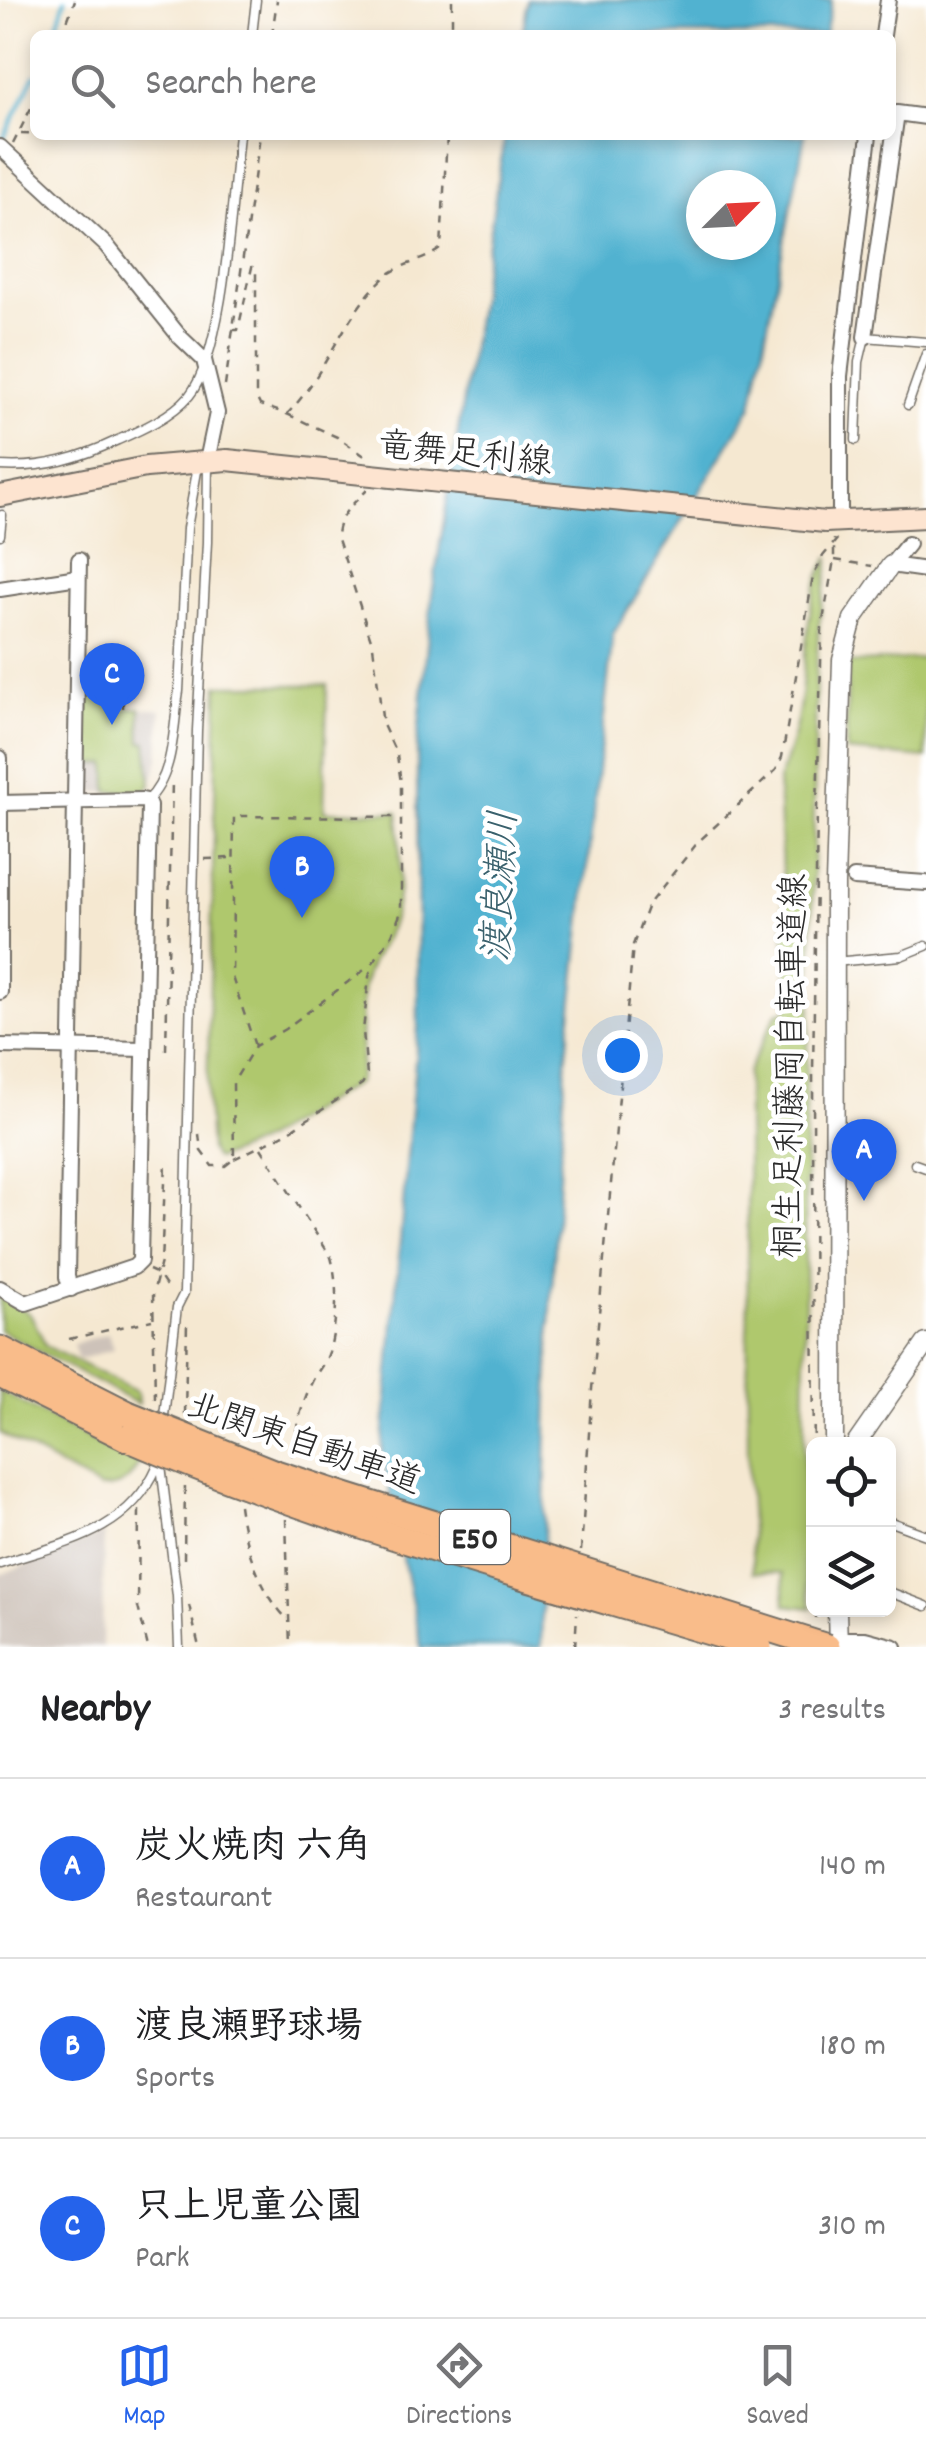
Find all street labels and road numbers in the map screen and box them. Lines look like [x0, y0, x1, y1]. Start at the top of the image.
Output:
street label: 竜舞足利線 [375, 423, 554, 491]
street label: 桐生足利藤岡自転車道線 [766, 873, 822, 1259]
street label: 北関東自動車道 [179, 1383, 427, 1510]
road number: E50 [440, 1510, 510, 1564]

